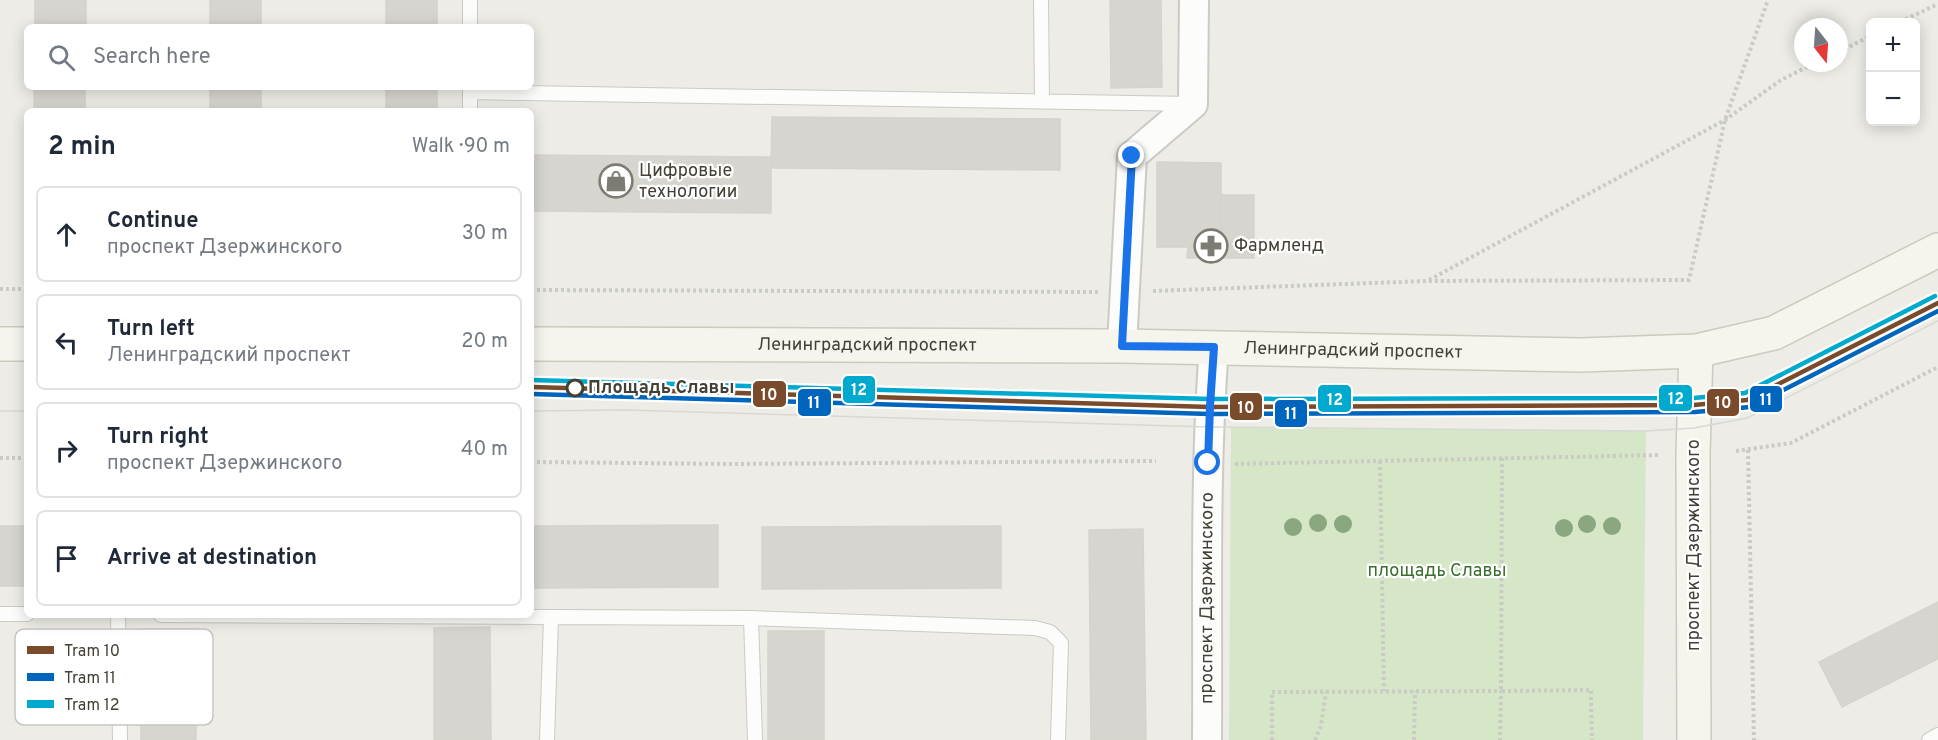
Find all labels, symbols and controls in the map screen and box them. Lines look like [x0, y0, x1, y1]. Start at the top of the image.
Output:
north arrow [1794, 18, 1848, 72]
map controls [1866, 18, 1920, 126]
button: + [1866, 18, 1920, 72]
search box [24, 24, 534, 90]
icon: search [45, 41, 78, 74]
text: Search here [93, 44, 211, 71]
button: − [1866, 72, 1920, 126]
text: 2 min [48, 131, 116, 164]
text: Walk · 90 m [412, 134, 510, 160]
route end [1118, 142, 1144, 168]
place label: Цифровые технологии [639, 160, 737, 204]
shop icon: Цифровые технологии [598, 163, 634, 199]
text: Continue [107, 208, 198, 235]
icon: ahead [50, 218, 83, 251]
text: 30 m [462, 221, 508, 247]
pharmacy icon: Фармленд [1193, 228, 1229, 264]
text: проспект Дзержинского [107, 235, 342, 261]
place label: Фармленд [1234, 235, 1324, 258]
text: Turn left [107, 316, 195, 343]
icon: left [50, 326, 83, 359]
text: 20 m [461, 329, 508, 355]
street label: Ленинградский проспект [757, 333, 977, 357]
street label: Ленинградский проспект [1243, 337, 1463, 364]
text: Ленинградский проспект [107, 343, 351, 369]
line badge: 12 [842, 375, 876, 404]
place label: Площадь Славы [588, 377, 735, 400]
marker: Площадь Славы [566, 379, 584, 397]
line badge: 10 [752, 380, 787, 408]
text: 12 [851, 381, 867, 401]
line badge: 12 [1317, 384, 1352, 413]
line badge: 12 [1658, 384, 1693, 412]
line badge: 11 [1749, 385, 1783, 413]
text: 10 [761, 386, 777, 406]
line badge: 11 [797, 388, 832, 417]
line badge: 10 [1706, 388, 1740, 417]
text: 12 [1668, 390, 1684, 410]
text: 12 [1327, 391, 1343, 411]
text: 11 [1760, 391, 1772, 411]
line badge: 10 [1229, 392, 1263, 421]
text: 11 [808, 394, 820, 414]
text: 10 [1715, 394, 1731, 414]
text: 10 [1238, 399, 1254, 419]
line badge: 11 [1274, 399, 1308, 428]
text: 11 [1285, 405, 1297, 425]
text: Turn right [107, 424, 209, 451]
icon: right [50, 434, 83, 467]
text: 40 m [461, 437, 508, 463]
street label: проспект Дзержинского [1683, 439, 1706, 651]
route start [1194, 449, 1220, 475]
text: проспект Дзержинского [107, 451, 342, 477]
street label: проспект Дзержинского [1196, 492, 1219, 704]
icon: arrive [50, 542, 83, 575]
text: Arrive at destination [107, 545, 317, 572]
park label: площадь Славы [1367, 560, 1507, 583]
legend [15, 629, 213, 725]
text: Tram 10 [64, 642, 120, 662]
text: Tram 11 [64, 669, 116, 689]
text: Tram 12 [64, 696, 120, 716]

